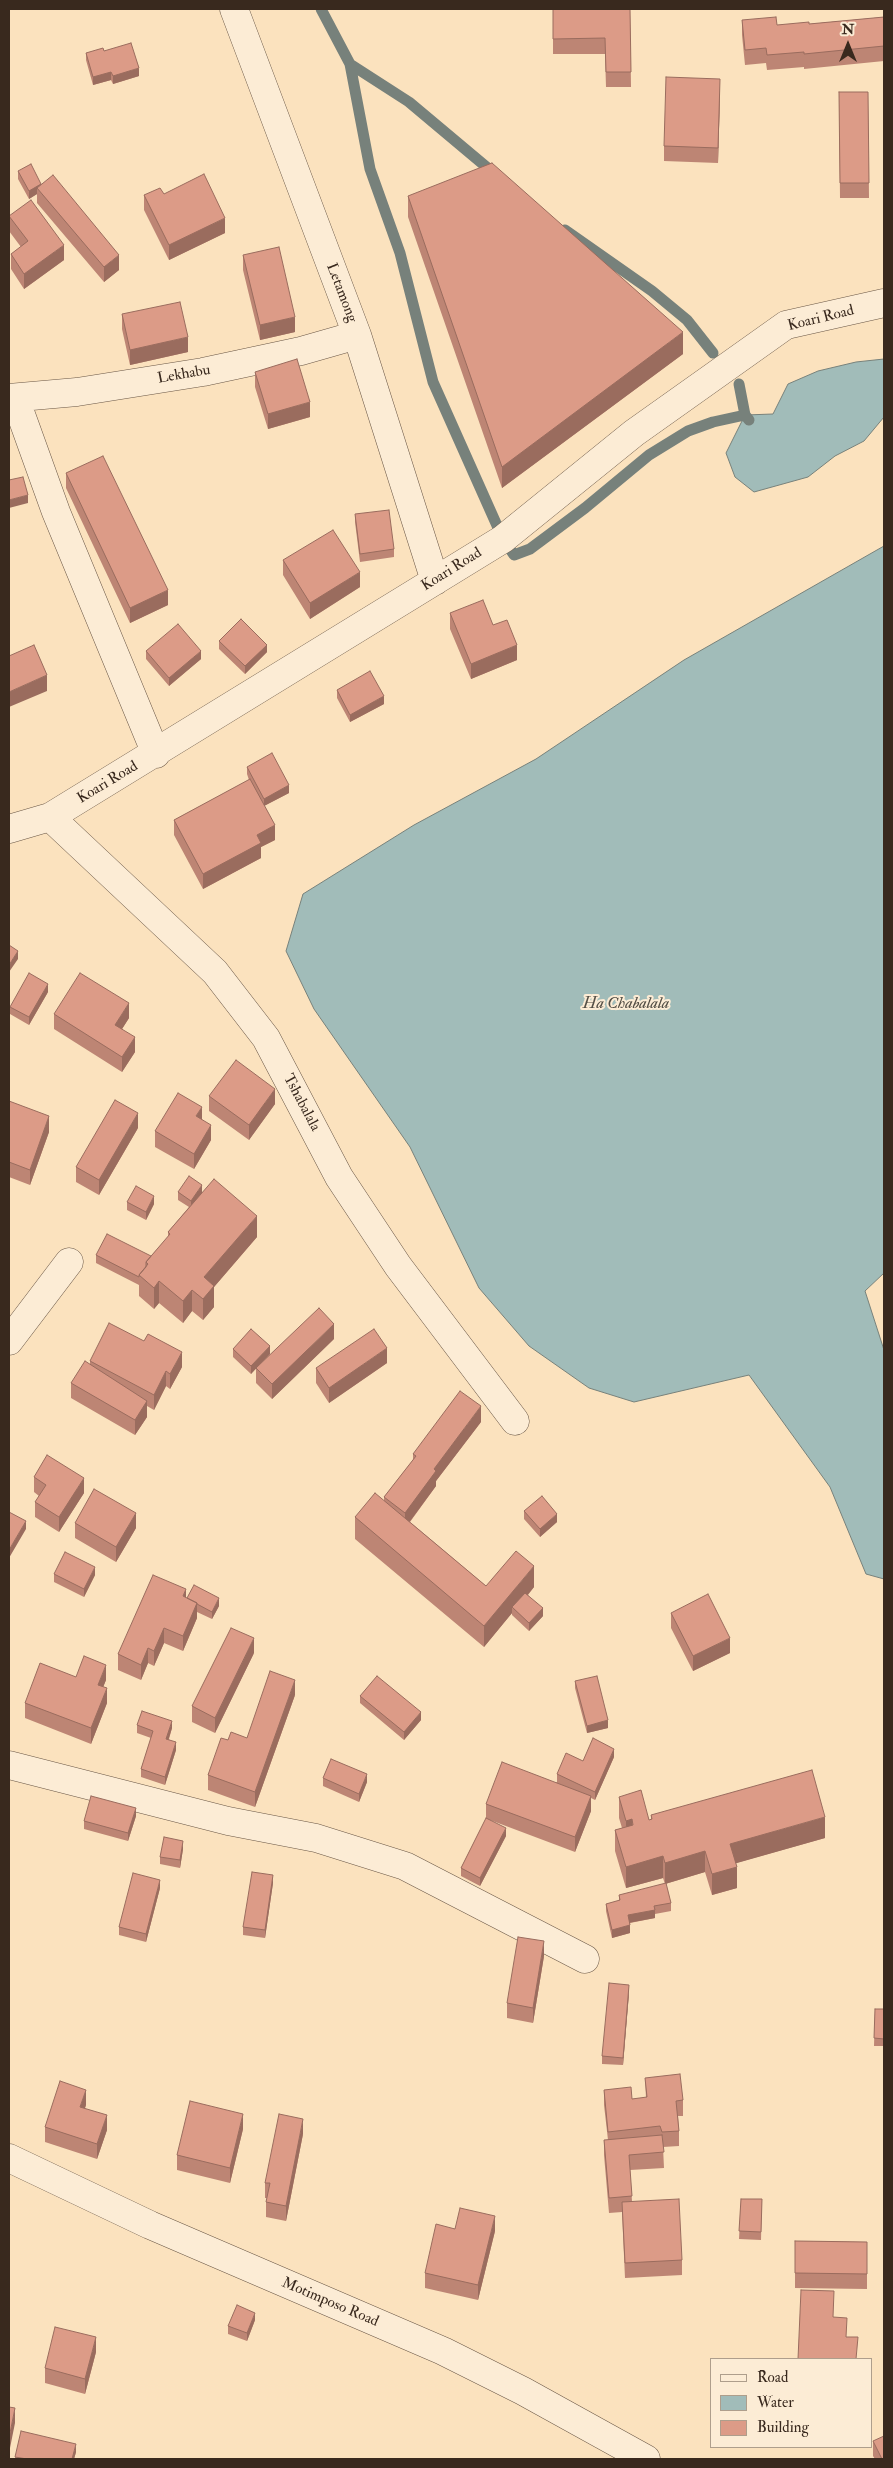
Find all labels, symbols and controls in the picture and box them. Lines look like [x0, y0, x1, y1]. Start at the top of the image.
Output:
north arrow [823, 20, 873, 70]
text: N [842, 21, 854, 38]
street label: Letamong [321, 261, 361, 325]
street label: Koari Road [786, 302, 856, 336]
street label: Lekhabu [156, 362, 212, 388]
street label: Koari Road [419, 544, 485, 596]
street label: Koari Road [74, 758, 142, 808]
water label: Ha Chabalala [583, 995, 669, 1015]
street label: Tshabalala [278, 1071, 324, 1135]
street label: Motimposo Road [279, 2274, 381, 2332]
legend [710, 2358, 873, 2448]
text: Road [757, 2368, 788, 2387]
text: Water [757, 2393, 794, 2412]
text: Building [757, 2418, 809, 2437]

